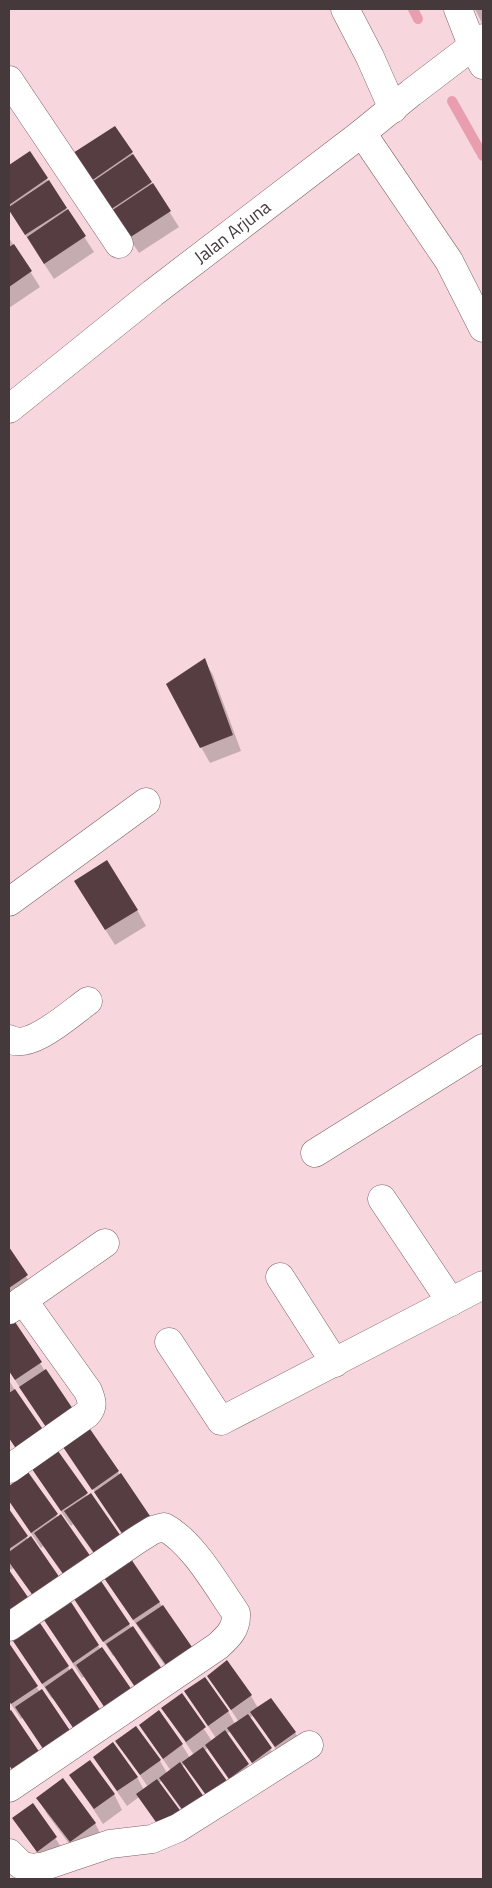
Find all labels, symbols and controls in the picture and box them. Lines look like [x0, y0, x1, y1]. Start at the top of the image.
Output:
street label: Jalan Arjuna [188, 194, 276, 270]

